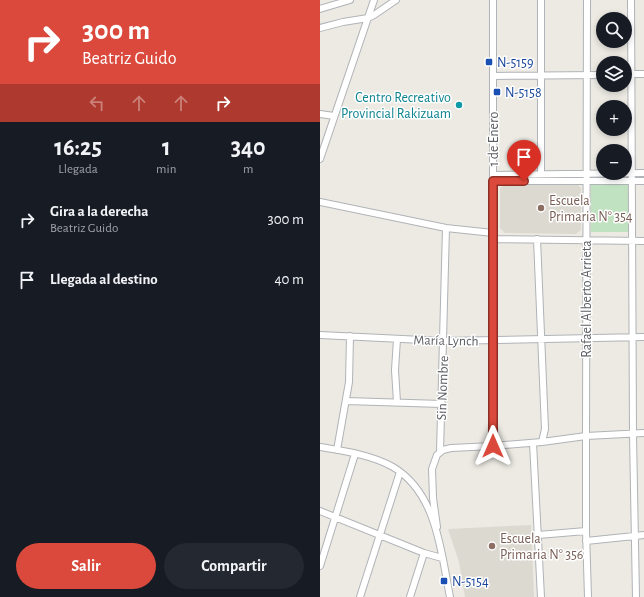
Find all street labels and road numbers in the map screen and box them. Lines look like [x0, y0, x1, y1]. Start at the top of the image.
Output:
street label: 1 de Enero [487, 111, 501, 166]
street label: Rafael Alberto Arrieta [580, 240, 594, 358]
street label: María Lynch [413, 333, 479, 349]
street label: Sin Nombre [435, 355, 451, 421]

